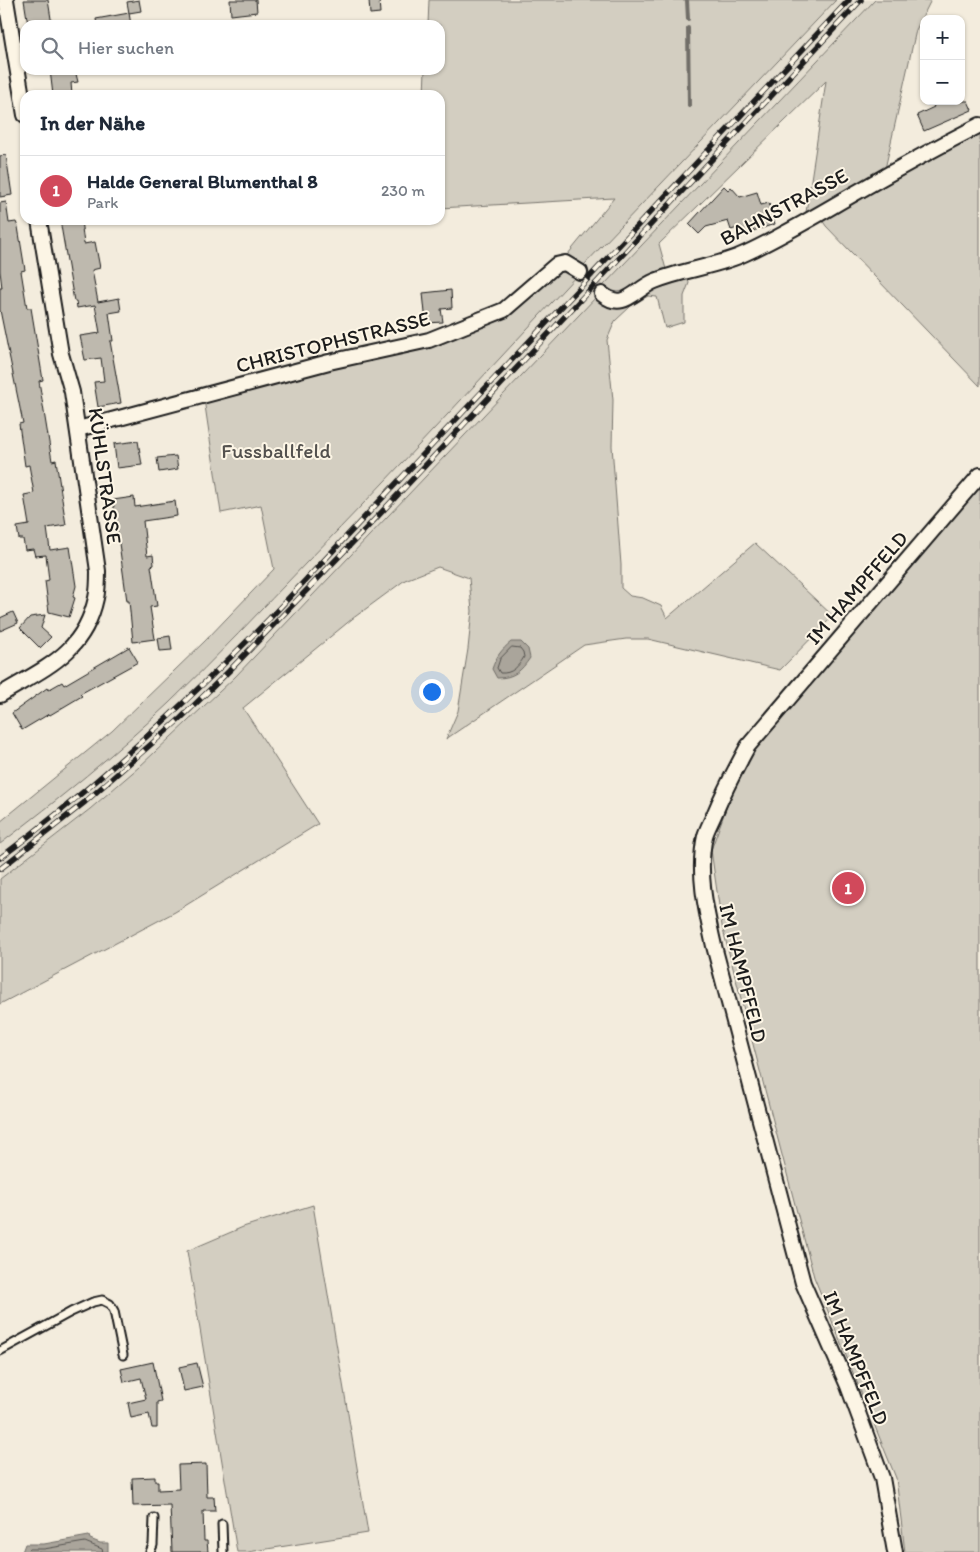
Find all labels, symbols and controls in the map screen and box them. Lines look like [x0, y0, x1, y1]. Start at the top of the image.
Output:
map controls [920, 15, 965, 105]
button: + [920, 15, 965, 60]
search box [20, 20, 445, 75]
icon: search [38, 34, 66, 62]
text: Hier suchen [78, 36, 174, 59]
button: − [920, 60, 965, 105]
text: In der Nähe [40, 110, 145, 135]
street label: BAHNSTRASSE [716, 162, 852, 251]
text: Halde General Blumenthal 8 [87, 170, 318, 193]
text: 1 [52, 181, 60, 200]
text: 230 m [381, 181, 425, 200]
text: Park [87, 193, 118, 212]
street label: CHRISTOPHSTRASSE [233, 305, 433, 378]
street label: KÜHLSTRASSE [84, 406, 127, 546]
park label: Fussballfeld [221, 438, 331, 463]
street label: IM HAMPFFELD [800, 526, 913, 650]
your location [419, 679, 445, 705]
pin: 1 [832, 869, 864, 907]
street label: IM HAMPFFELD [714, 901, 773, 1045]
street label: IM HAMPFFELD [818, 1287, 895, 1429]

